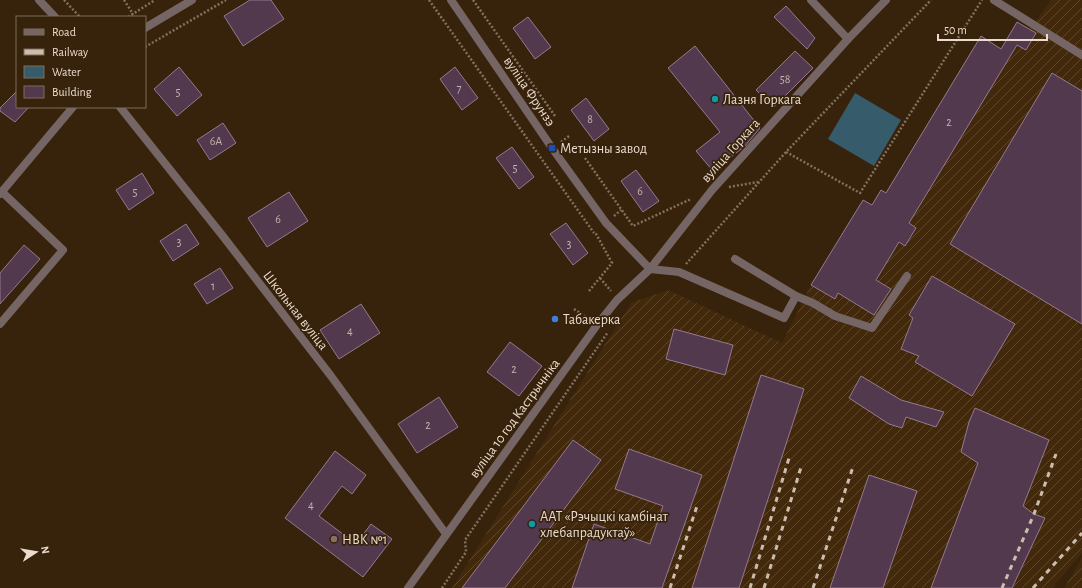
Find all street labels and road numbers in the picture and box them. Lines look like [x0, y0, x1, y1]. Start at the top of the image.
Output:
street label: вуліца Фрунзэ [501, 54, 557, 129]
street label: вуліца Горкага [699, 116, 763, 185]
street label: Школьная вуліца [260, 268, 331, 353]
street label: вуліца 10 год Кастрычніка [467, 356, 563, 481]

